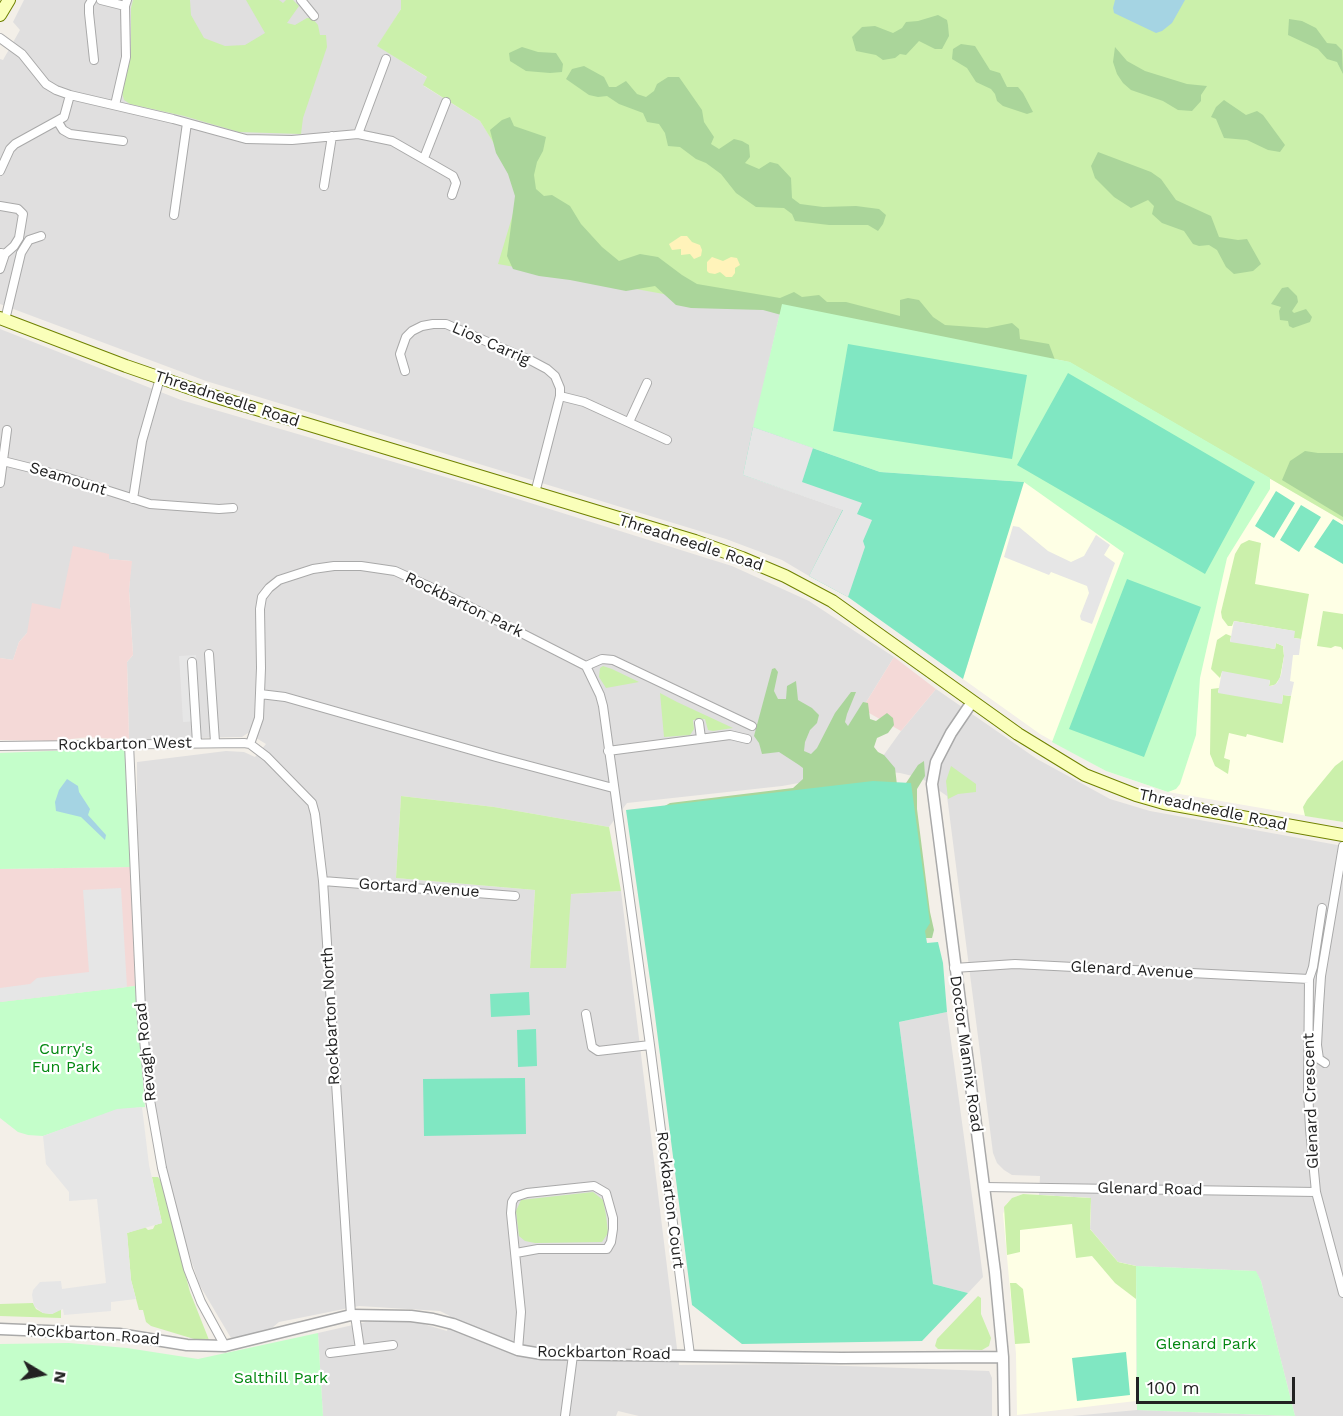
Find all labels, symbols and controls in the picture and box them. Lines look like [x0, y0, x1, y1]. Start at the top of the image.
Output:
street label: Lios Carrig [449, 318, 533, 370]
street label: Threadneedle Road [152, 367, 302, 431]
street label: Seamount [27, 458, 109, 500]
street label: Threadneedle Road [616, 511, 766, 575]
street label: Rockbarton Park [402, 568, 526, 642]
street label: Rockbarton West [58, 733, 192, 755]
street label: Threadneedle Road [1137, 785, 1289, 835]
street label: Gortard Avenue [358, 874, 480, 902]
street label: Rockbarton North [318, 946, 344, 1086]
street label: Glenard Avenue [1070, 957, 1194, 983]
street label: Doctor Mannix Road [945, 974, 987, 1134]
street label: Revagh Road [131, 1002, 161, 1102]
street label: Glenard Crescent [1299, 1033, 1323, 1169]
park label: Curry's Fun Park [32, 1039, 100, 1077]
street label: Rockbarton Court [652, 1130, 688, 1270]
street label: Glenard Road [1097, 1178, 1203, 1200]
street label: Rockbarton Road [26, 1321, 160, 1349]
park label: Glenard Park [1156, 1334, 1256, 1354]
street label: Rockbarton Road [537, 1342, 671, 1364]
north arrow [12, 1344, 72, 1404]
scale bar [1139, 1365, 1298, 1403]
park label: Salthill Park [234, 1368, 328, 1388]
text: N [50, 1370, 71, 1385]
text: 100 m [1147, 1377, 1200, 1398]

